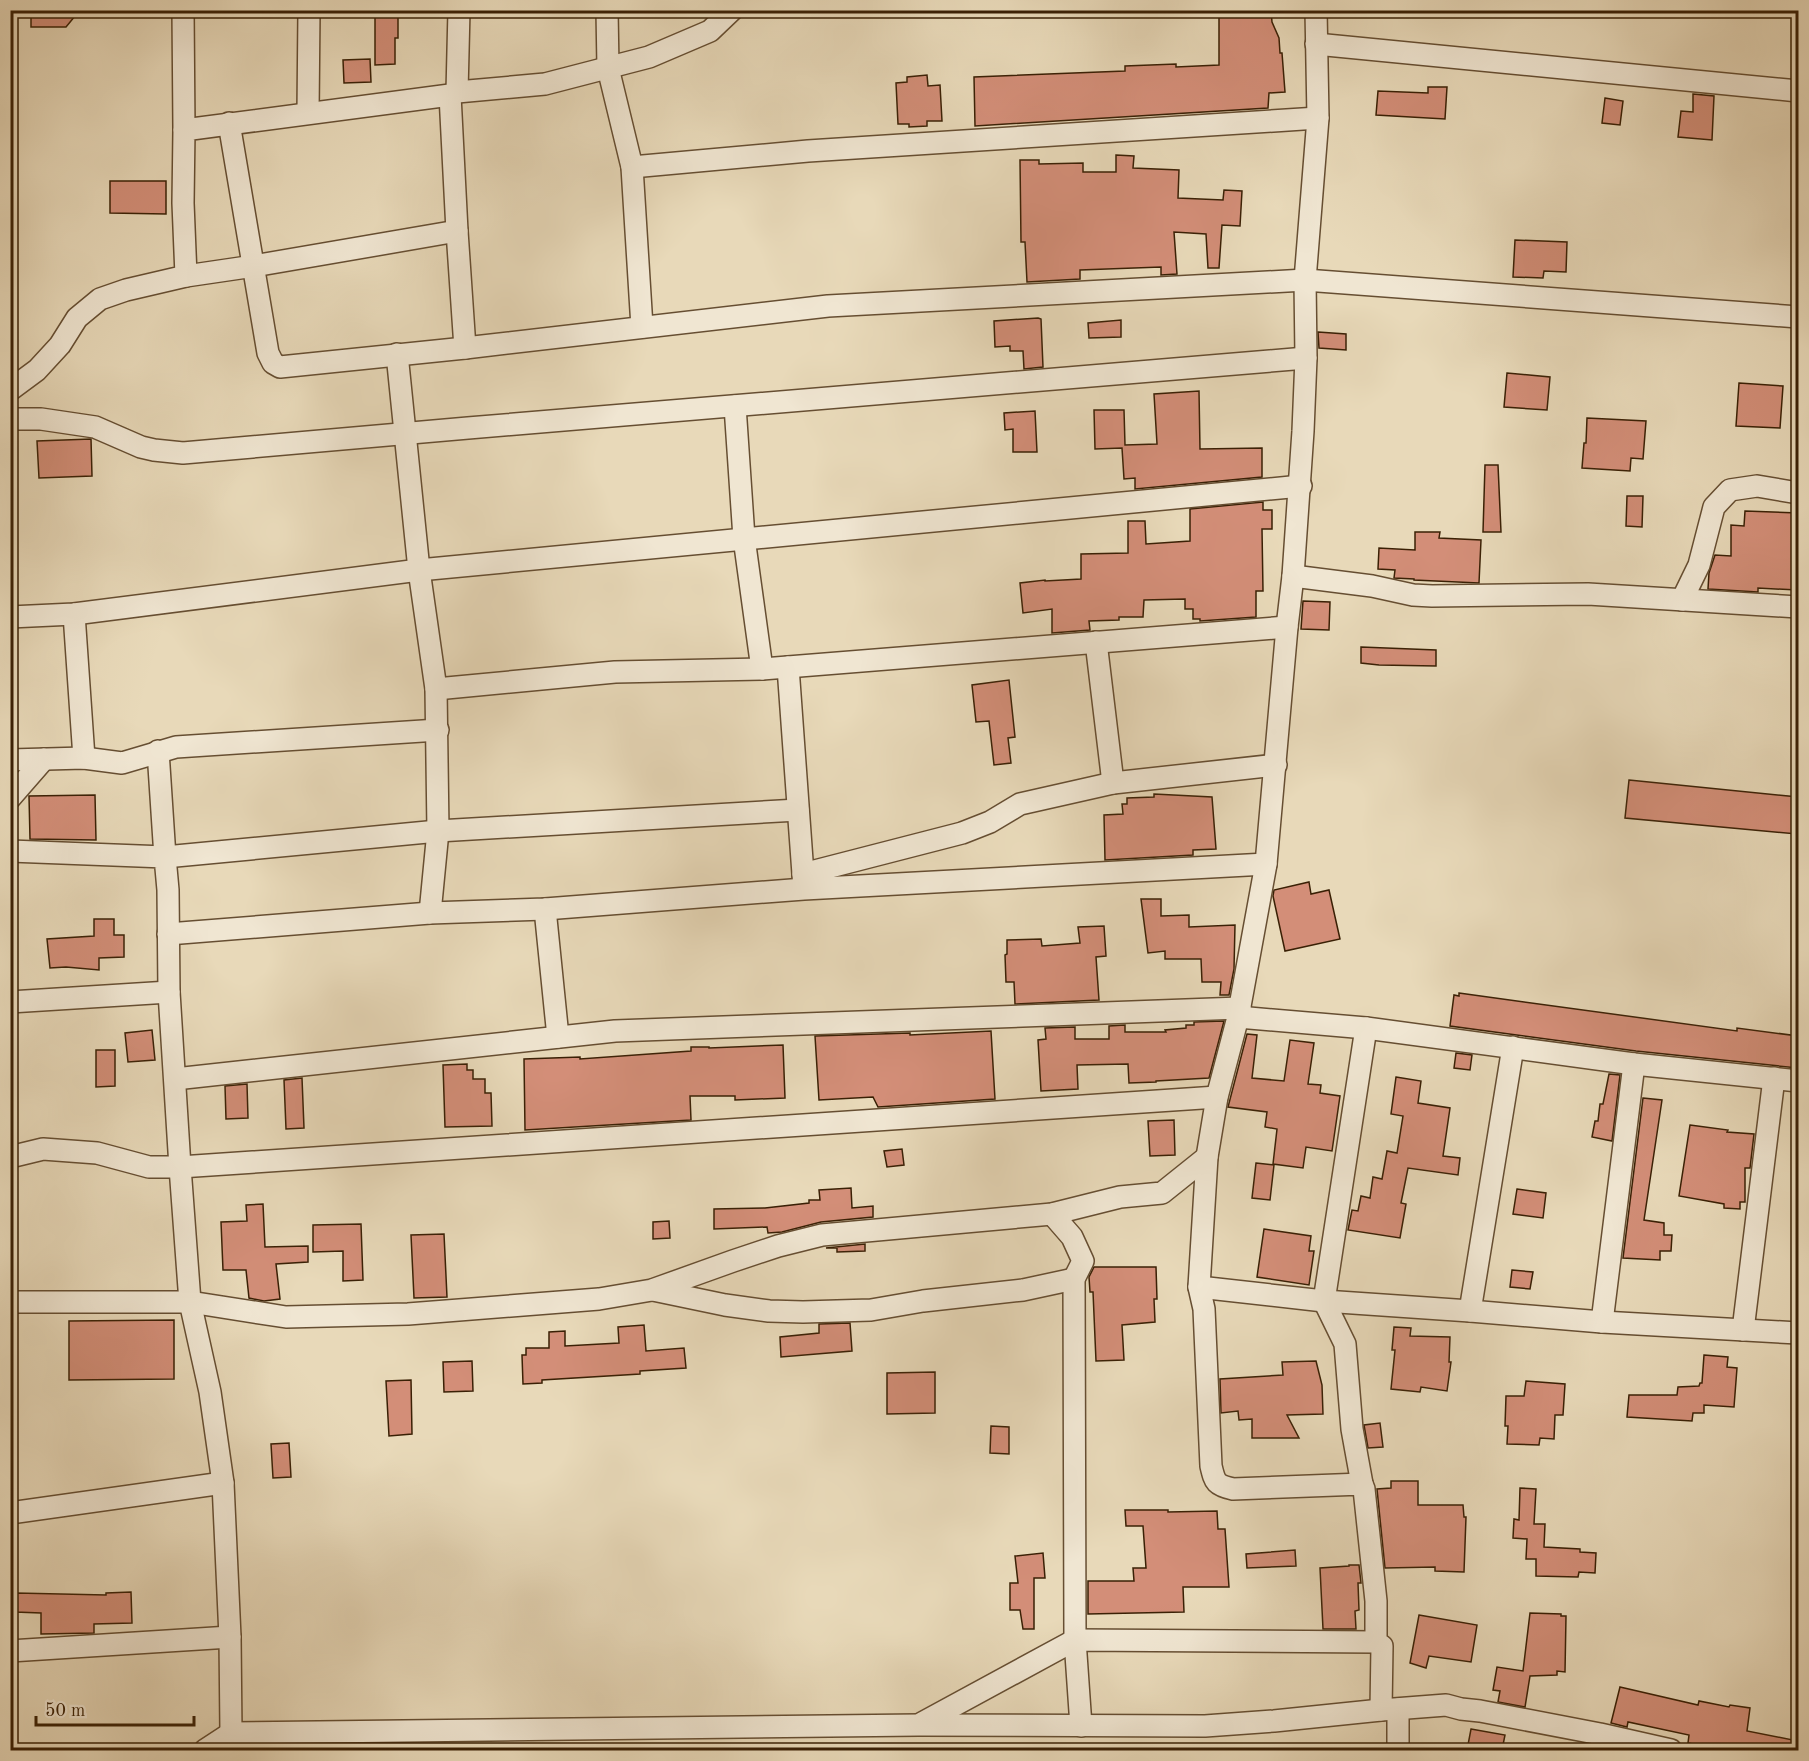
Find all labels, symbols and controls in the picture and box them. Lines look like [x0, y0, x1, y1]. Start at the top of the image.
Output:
scale bar [36, 1689, 194, 1727]
text: 50 m [45, 1702, 85, 1720]

